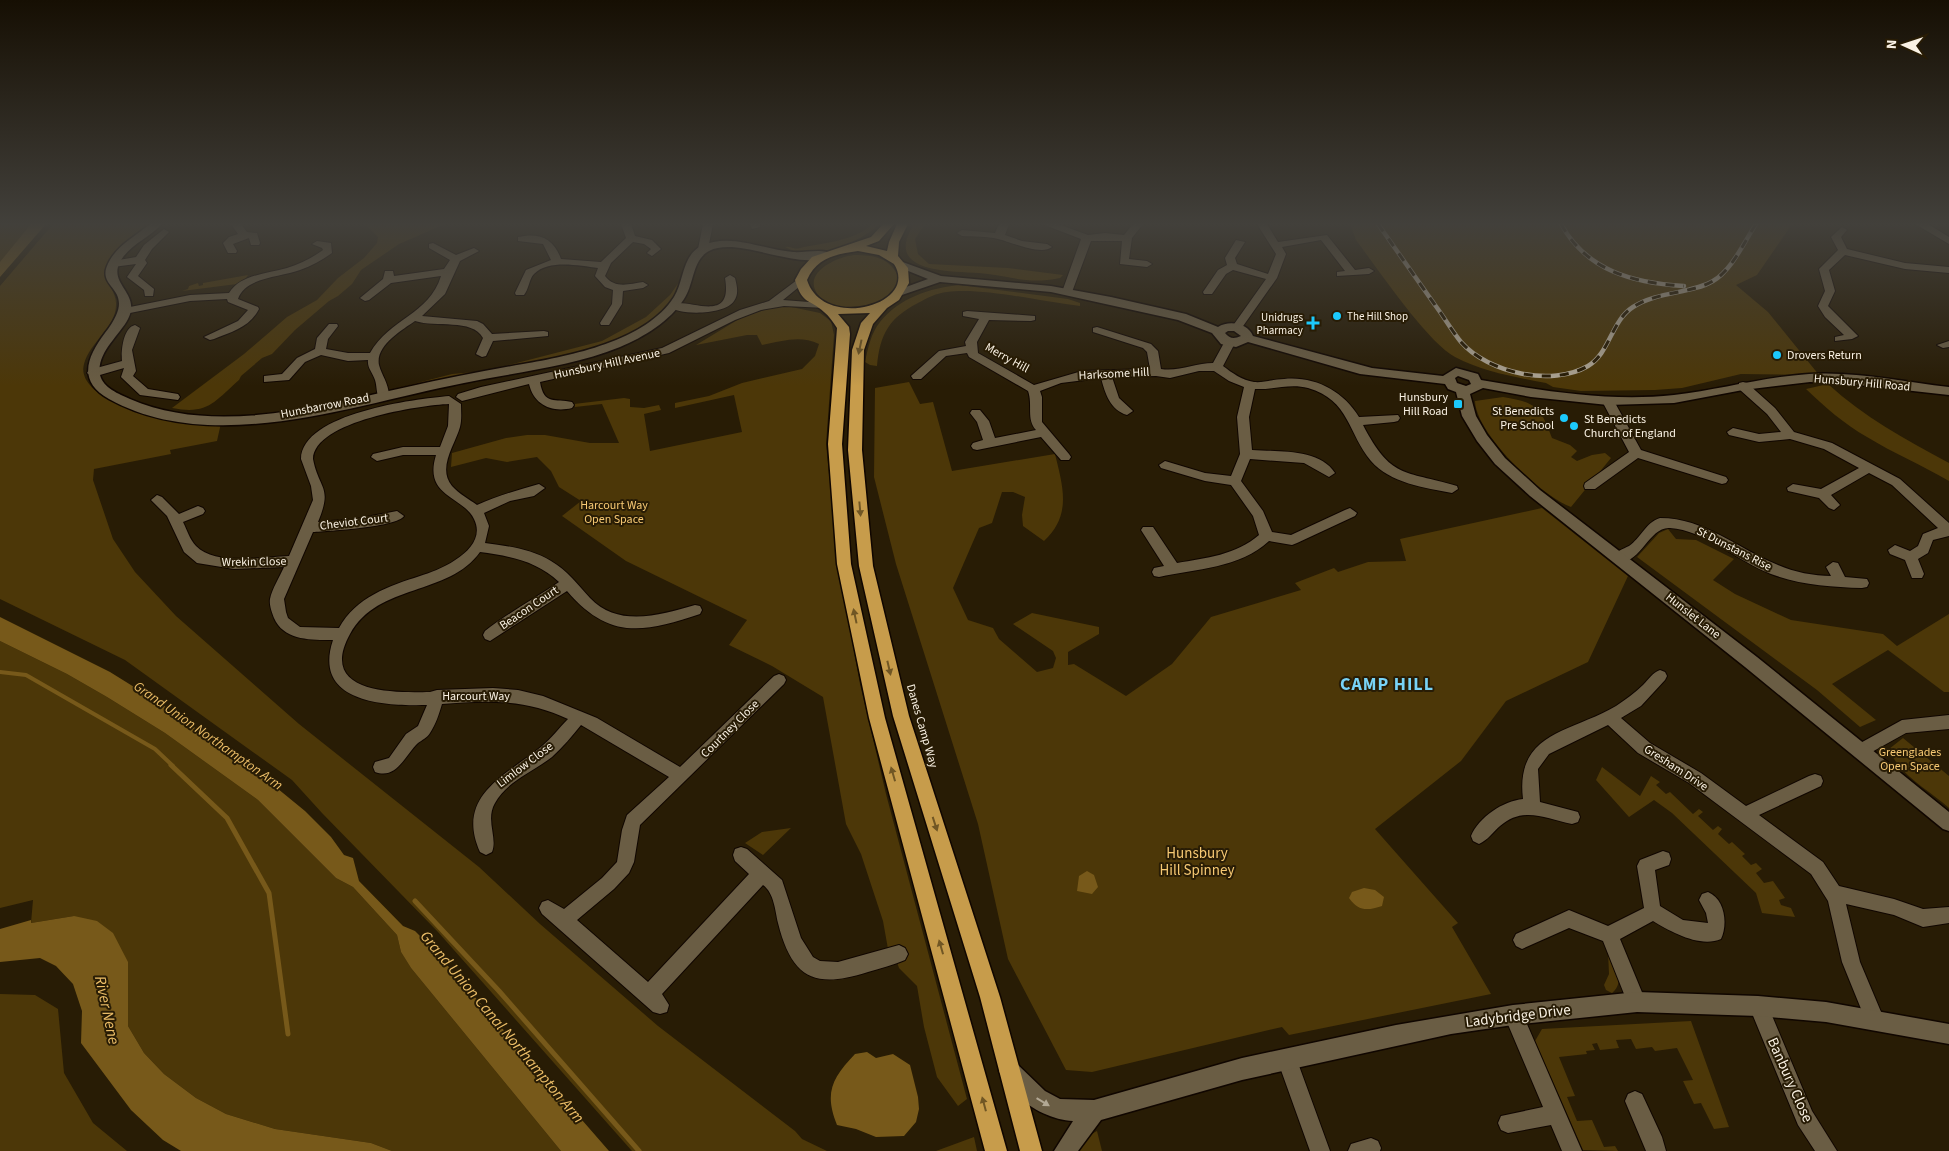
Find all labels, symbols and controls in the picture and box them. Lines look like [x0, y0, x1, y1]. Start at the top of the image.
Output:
north arrow [1879, 20, 1929, 70]
text: N [1882, 39, 1902, 50]
place label: The Hill Shop [1347, 309, 1408, 324]
place label: Unidrugs Pharmacy [1257, 310, 1303, 338]
marker: The Hill Shop [1331, 310, 1343, 322]
marker: Unidrugs Pharmacy [1307, 317, 1319, 329]
one-way arrow [856, 339, 864, 354]
street label: Merry Hill [982, 339, 1032, 377]
street label: Hunsbury Hill Avenue [552, 344, 662, 384]
place label: Drovers Return [1787, 347, 1862, 364]
marker: Drovers Return [1771, 349, 1783, 361]
street label: Harksome Hill [1078, 364, 1150, 384]
street label: Hunsbury Hill Road [1813, 370, 1911, 396]
street label: Hunsbarrow Road [279, 389, 371, 423]
place label: Hunsbury Hill Road [1399, 389, 1448, 420]
marker: Hunsbury Hill Road [1452, 398, 1464, 410]
place label: St Benedicts Pre School [1492, 403, 1554, 434]
place label: St Benedicts Church of England [1584, 411, 1676, 442]
marker: St Benedicts Pre School [1558, 412, 1570, 424]
marker: St Benedicts Church of England [1568, 420, 1580, 432]
park label: Harcourt Way Open Space [580, 497, 648, 528]
one-way arrow [856, 501, 864, 517]
street label: Cheviot Court [319, 509, 389, 535]
street label: St Dunstans Rise [1693, 523, 1775, 575]
street label: Wrekin Close [222, 553, 287, 571]
street label: Beacon Court [496, 582, 562, 634]
street label: Hunslet Lane [1662, 589, 1724, 643]
one-way arrow [851, 608, 859, 623]
one-way arrow [885, 661, 893, 676]
district label: CAMP HILL [1340, 672, 1434, 697]
water label: Grand Union Northampton Arm [129, 677, 287, 795]
street label: Danes Camp Way [902, 682, 942, 770]
street label: Harcourt Way [442, 688, 510, 705]
street label: Courtney Close [697, 696, 763, 762]
street label: Limlow Close [493, 738, 557, 792]
street label: Gresham Drive [1641, 741, 1711, 795]
park label: Greenglades Open Space [1879, 744, 1941, 775]
one-way arrow [888, 766, 896, 781]
one-way arrow [931, 817, 939, 832]
park label: Hunsbury Hill Spinney [1159, 843, 1235, 881]
water label: Grand Union Canal Northampton Arm [415, 926, 589, 1128]
one-way arrow [937, 939, 945, 954]
water label: River Nene [89, 974, 125, 1047]
street label: Ladybridge Drive [1464, 999, 1572, 1033]
street label: Banbury Close [1762, 1034, 1818, 1126]
one-way arrow [980, 1096, 988, 1111]
one-way arrow [1036, 1097, 1049, 1106]

